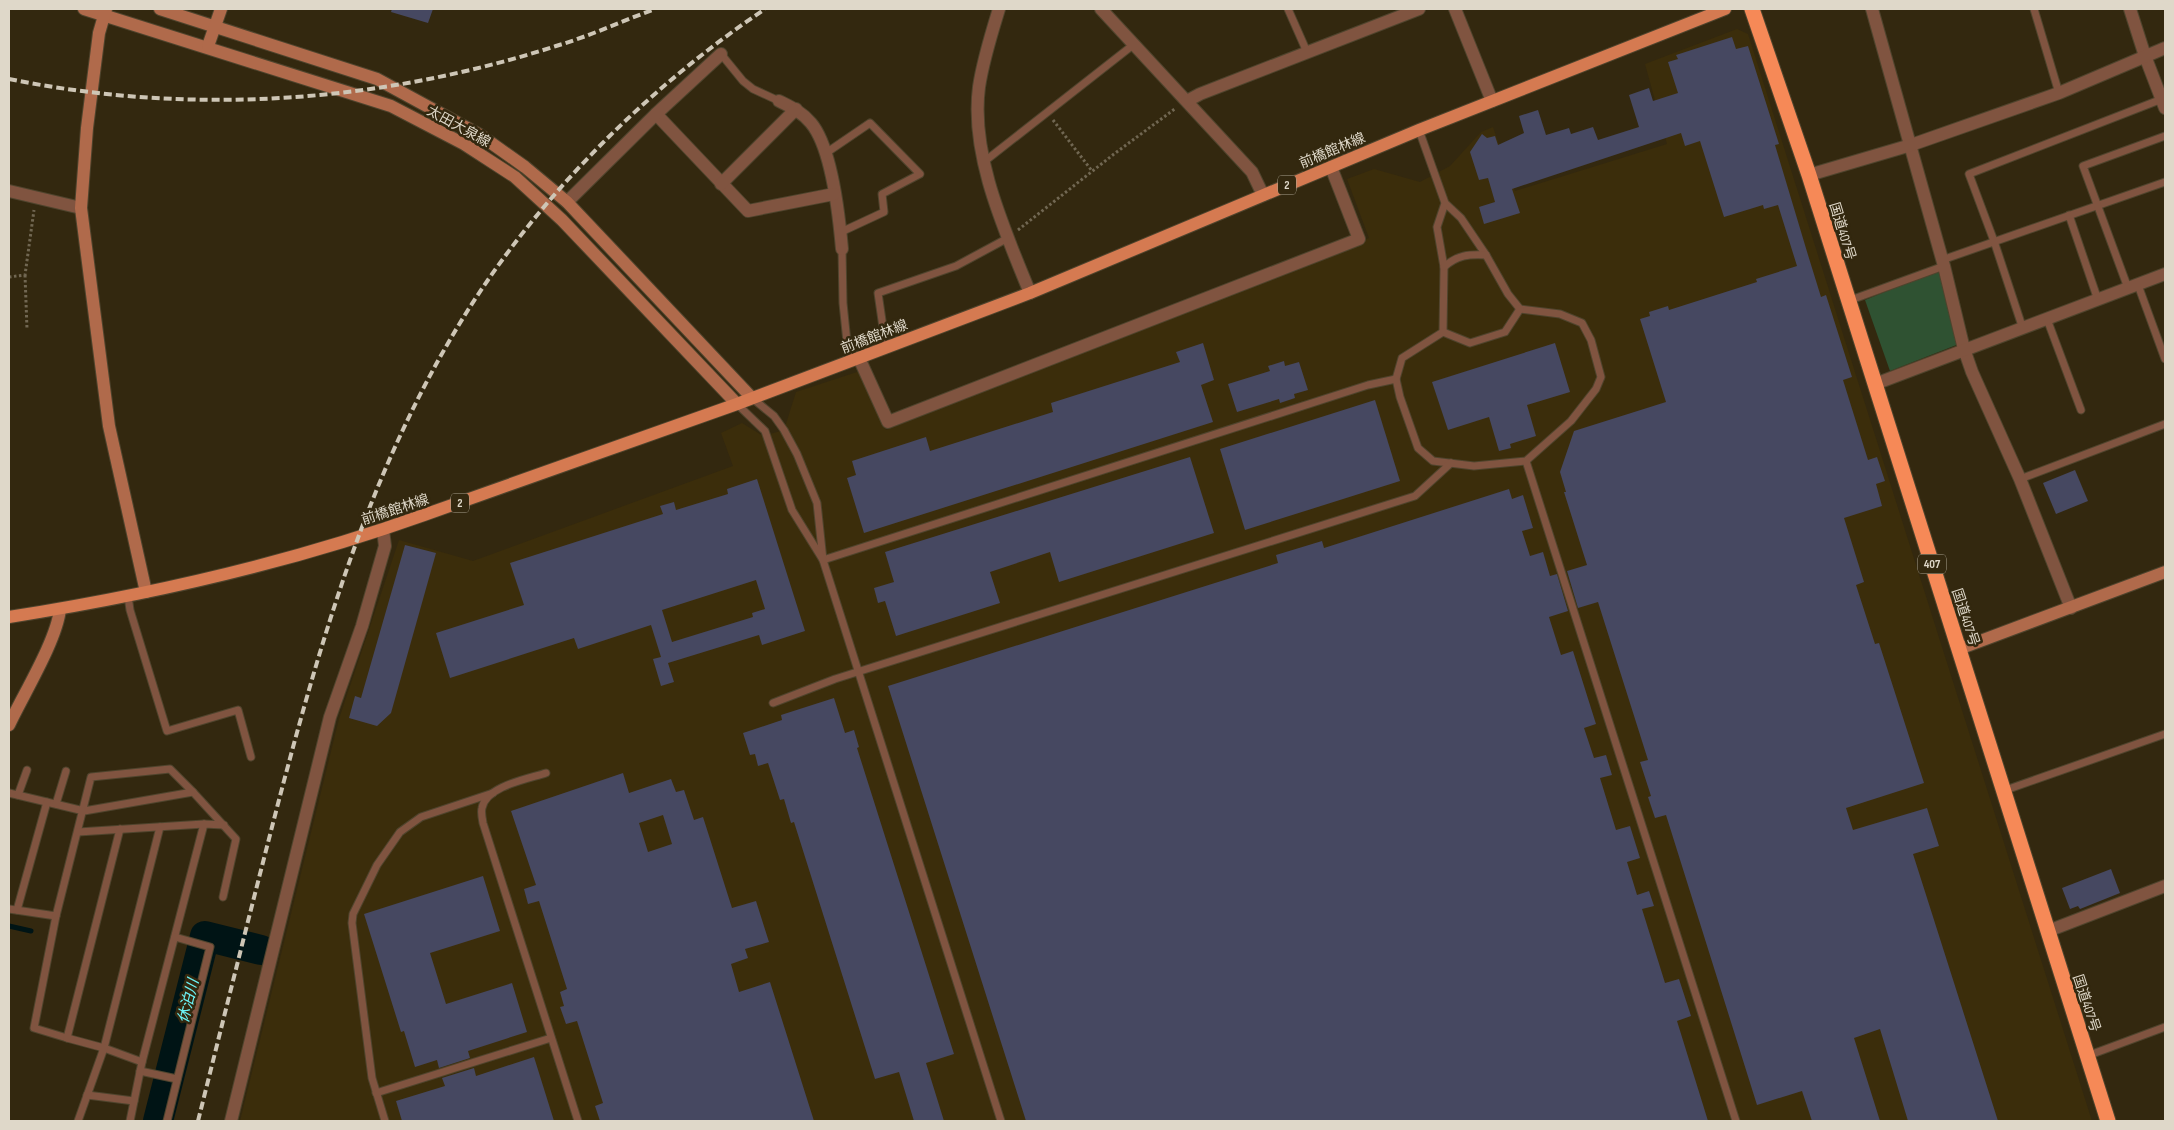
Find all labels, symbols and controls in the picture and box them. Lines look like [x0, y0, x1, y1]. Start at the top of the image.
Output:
street label: 太田大泉線 [424, 102, 493, 151]
street label: 前橋館林線 [1297, 129, 1368, 172]
road number: 2 [1278, 176, 1296, 194]
street label: 国道407号 [1826, 200, 1859, 262]
street label: 前橋館林線 [838, 316, 910, 357]
street label: 前橋館林線 [359, 491, 431, 528]
road number: 2 [451, 493, 469, 512]
road number: 407 [1918, 554, 1946, 574]
street label: 国道407号 [1948, 586, 1983, 648]
street label: 国道407号 [2069, 972, 2104, 1034]
water label: 休泊川 [174, 975, 204, 1025]

